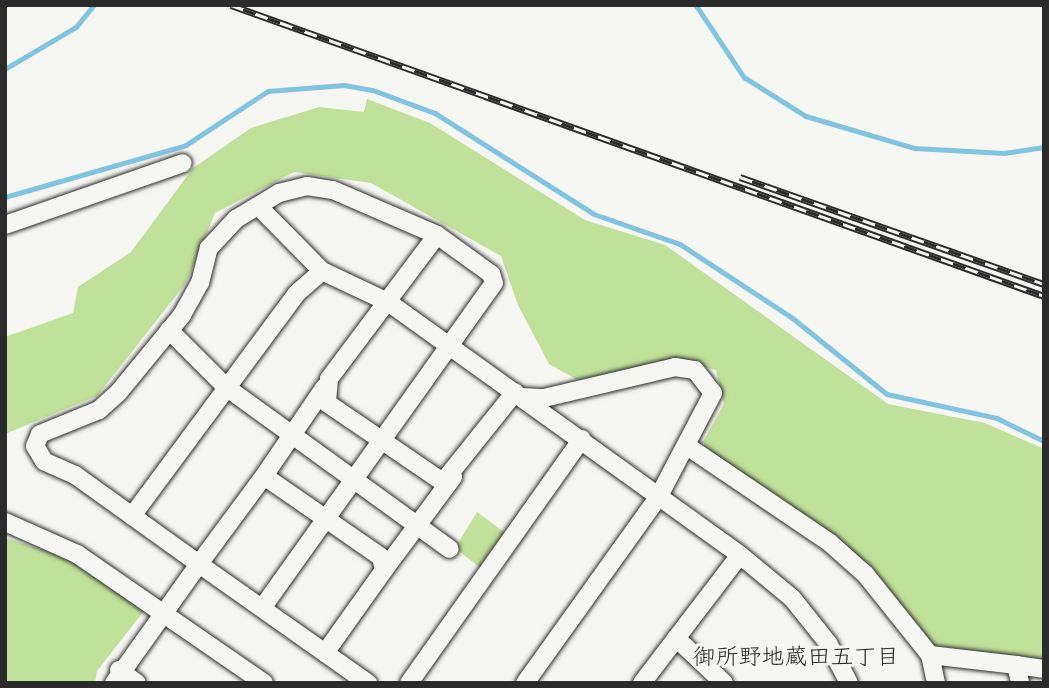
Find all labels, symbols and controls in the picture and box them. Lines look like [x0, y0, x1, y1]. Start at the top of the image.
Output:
district label: 御所野地蔵田五丁目 [693, 643, 899, 671]

